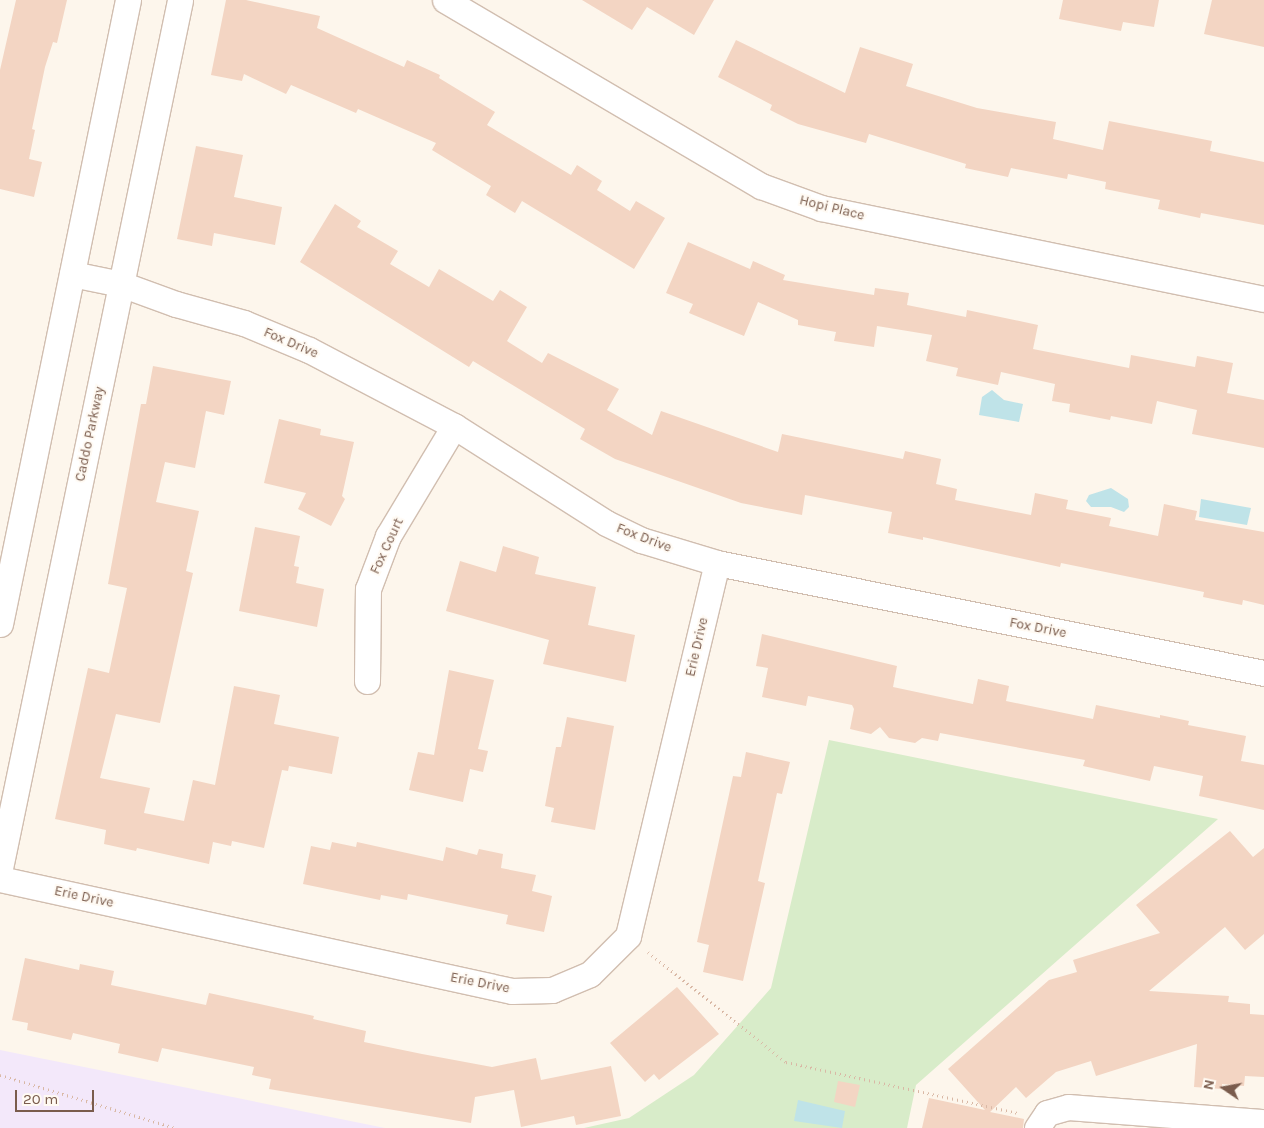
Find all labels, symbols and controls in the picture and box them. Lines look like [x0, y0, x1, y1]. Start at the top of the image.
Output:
street label: Hopi Place [798, 192, 866, 224]
street label: Fox Drive [261, 324, 321, 362]
street label: Caddo Parkway [72, 385, 108, 483]
street label: Fox Court [367, 515, 407, 577]
street label: Fox Drive [614, 520, 674, 556]
street label: Fox Drive [1008, 614, 1068, 642]
street label: Erie Drive [682, 616, 712, 678]
street label: Erie Drive [53, 883, 115, 911]
street label: Erie Drive [449, 969, 511, 997]
north arrow [1199, 1063, 1249, 1113]
text: N [1199, 1078, 1218, 1091]
scale bar [18, 1080, 96, 1112]
text: 20 m [23, 1090, 58, 1108]

